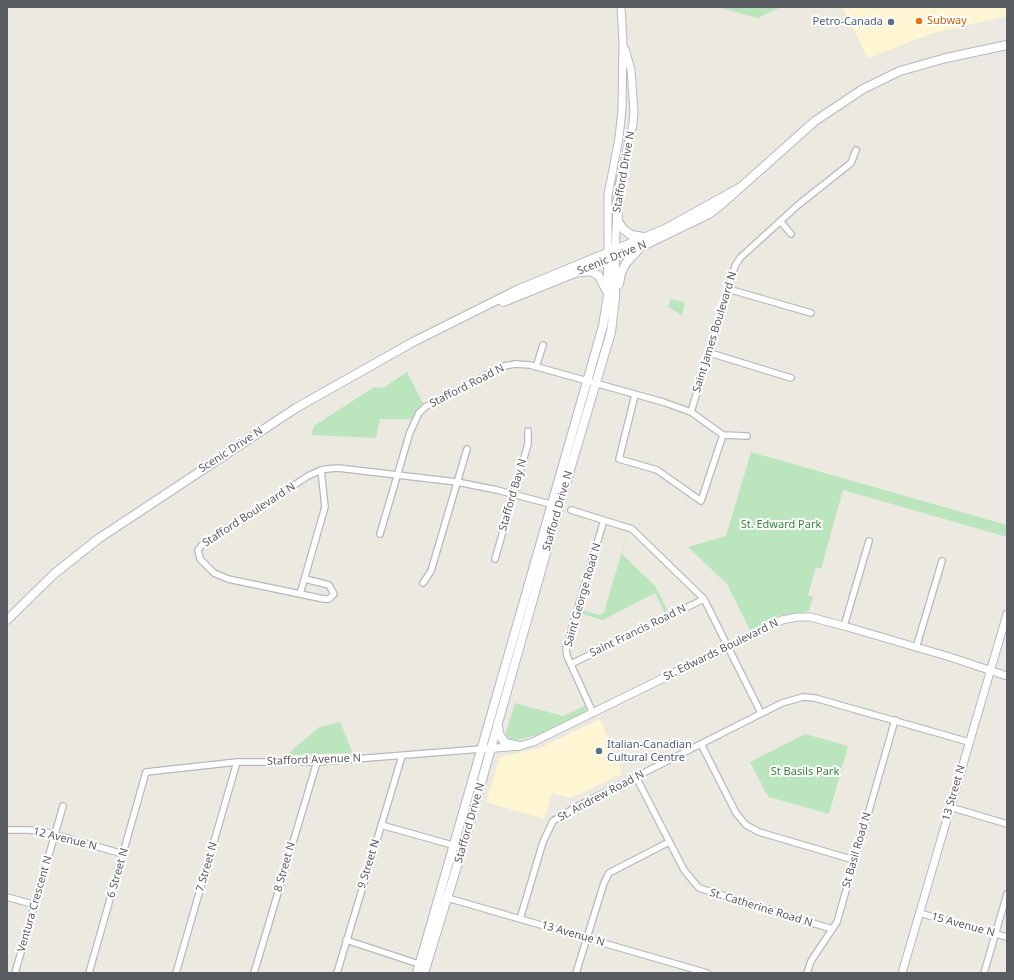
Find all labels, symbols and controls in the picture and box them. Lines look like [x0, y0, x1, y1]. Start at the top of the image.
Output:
place label: Subway [927, 14, 967, 28]
place label: Petro-Canada [813, 15, 883, 29]
marker: Subway [914, 16, 924, 26]
marker: Petro-Canada [886, 17, 896, 27]
street label: Stafford Drive N [610, 130, 638, 214]
street label: Scenic Drive N [575, 238, 649, 278]
street label: Saint James Boulevard N [690, 270, 740, 394]
street label: Stafford Road N [427, 362, 507, 410]
street label: Scenic Drive N [196, 424, 266, 476]
street label: Stafford Bay N [496, 457, 530, 533]
street label: Stafford Drive N [540, 469, 576, 553]
street label: Stafford Boulevard N [200, 480, 298, 550]
park label: St. Edward Park [741, 518, 821, 532]
street label: Saint George Road N [562, 542, 604, 648]
street label: Saint Francis Road N [588, 602, 688, 660]
street label: St. Edwards Boulevard N [661, 616, 781, 684]
place label: Italian-Canadian Cultural Centre [607, 738, 692, 764]
marker: Italian-Canadian Cultural Centre [594, 746, 604, 756]
street label: Stafford Avenue N [267, 752, 361, 768]
street label: 13 Street N [940, 764, 968, 822]
park label: St Basils Park [771, 765, 839, 779]
street label: St. Andrew Road N [556, 768, 646, 824]
street label: Stafford Drive N [452, 781, 488, 865]
street label: St Basil Road N [840, 811, 874, 889]
street label: 12 Avenue N [32, 825, 98, 853]
street label: 9 Street N [355, 838, 383, 890]
street label: 7 Street N [194, 841, 220, 893]
street label: 8 Street N [272, 841, 298, 893]
street label: 6 Street N [105, 847, 131, 899]
street label: Ventura Crescent N [15, 854, 55, 954]
street label: St. Catherine Road N [708, 886, 814, 930]
street label: 15 Avenue N [930, 910, 996, 940]
street label: 13 Avenue N [540, 919, 606, 949]

